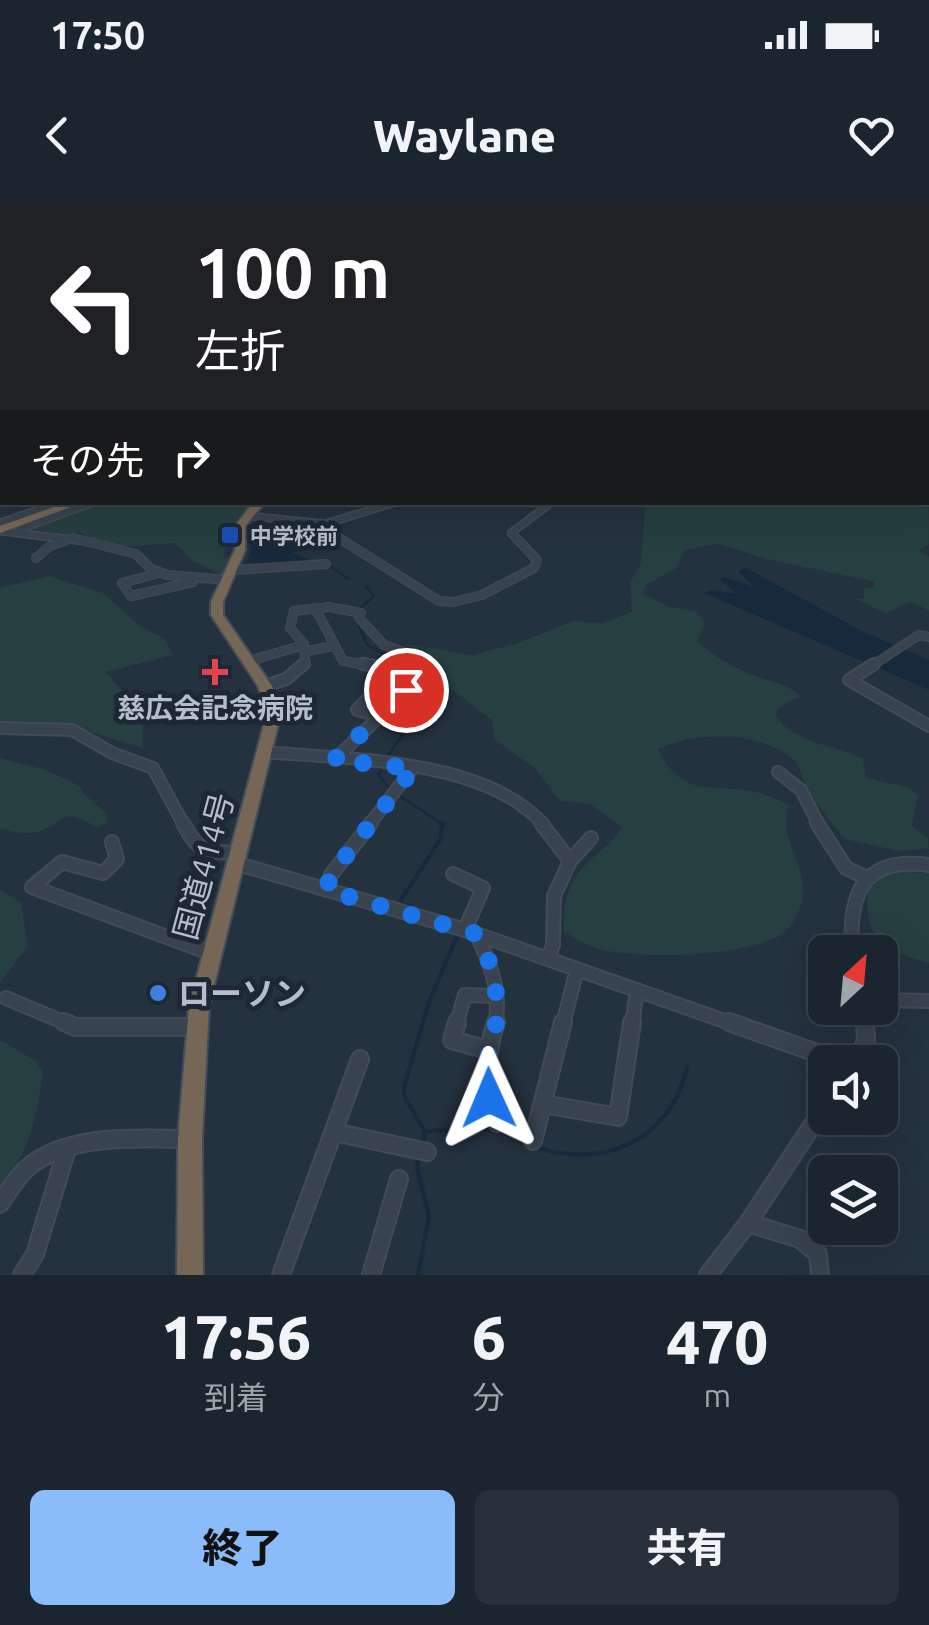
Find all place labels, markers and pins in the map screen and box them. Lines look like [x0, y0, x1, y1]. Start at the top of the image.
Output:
place label: 中学校前 [250, 523, 338, 548]
marker: 中学校前 [219, 524, 241, 546]
pin [364, 648, 449, 733]
marker: 慈広会記念病院 [202, 659, 228, 685]
place label: 慈広会記念病院 [117, 692, 313, 723]
place label: ローソン [178, 975, 306, 1011]
marker: ローソン [147, 982, 169, 1004]

